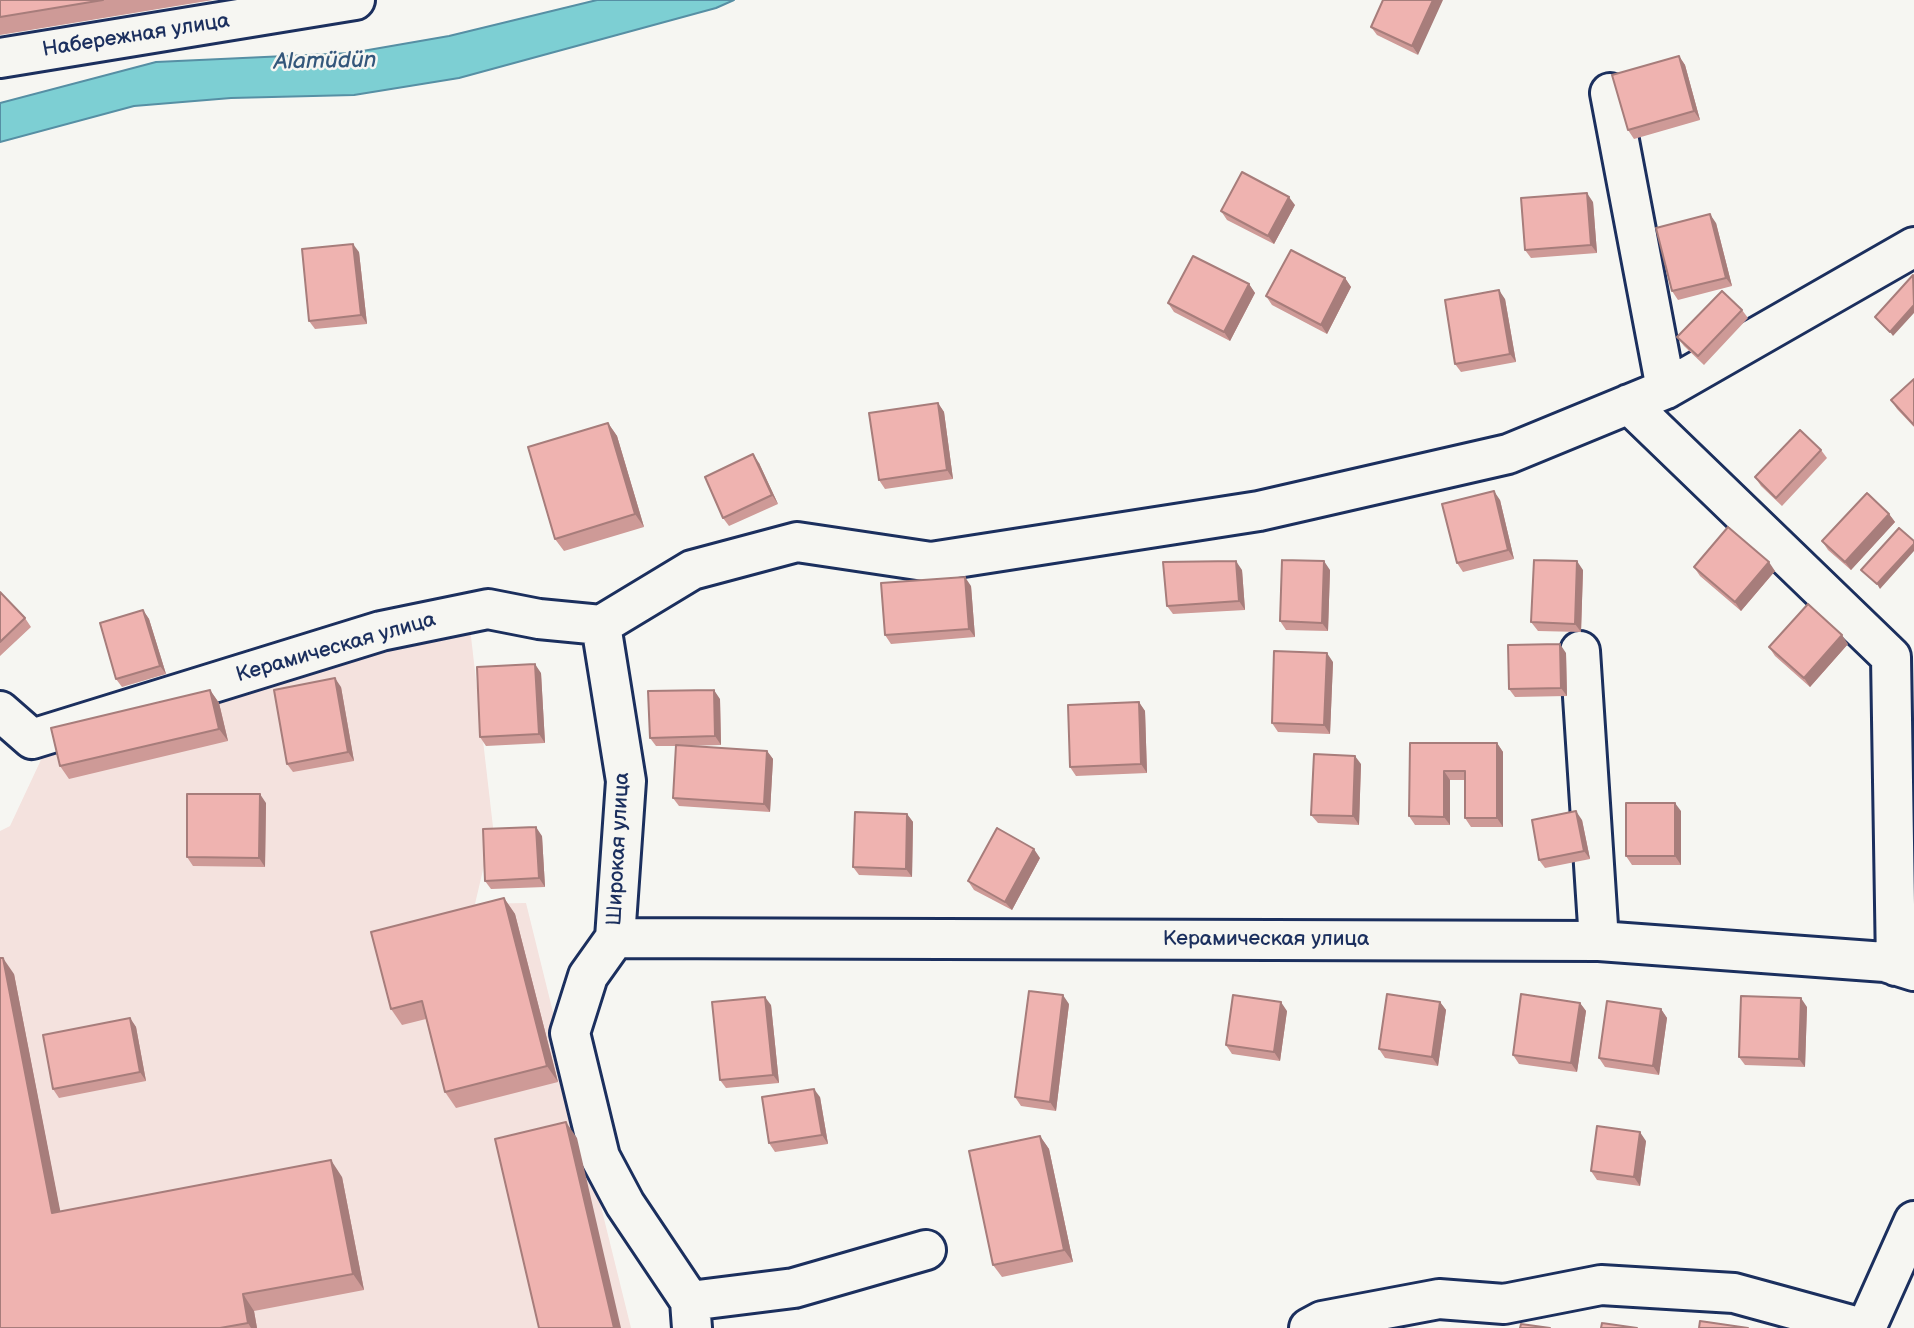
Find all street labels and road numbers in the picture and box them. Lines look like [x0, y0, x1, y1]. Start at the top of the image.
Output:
street label: Набережная улица [41, 9, 231, 63]
street label: Керамическая улица [233, 607, 439, 689]
street label: Широкая улица [602, 772, 636, 926]
street label: Керамическая улица [1163, 927, 1369, 953]

